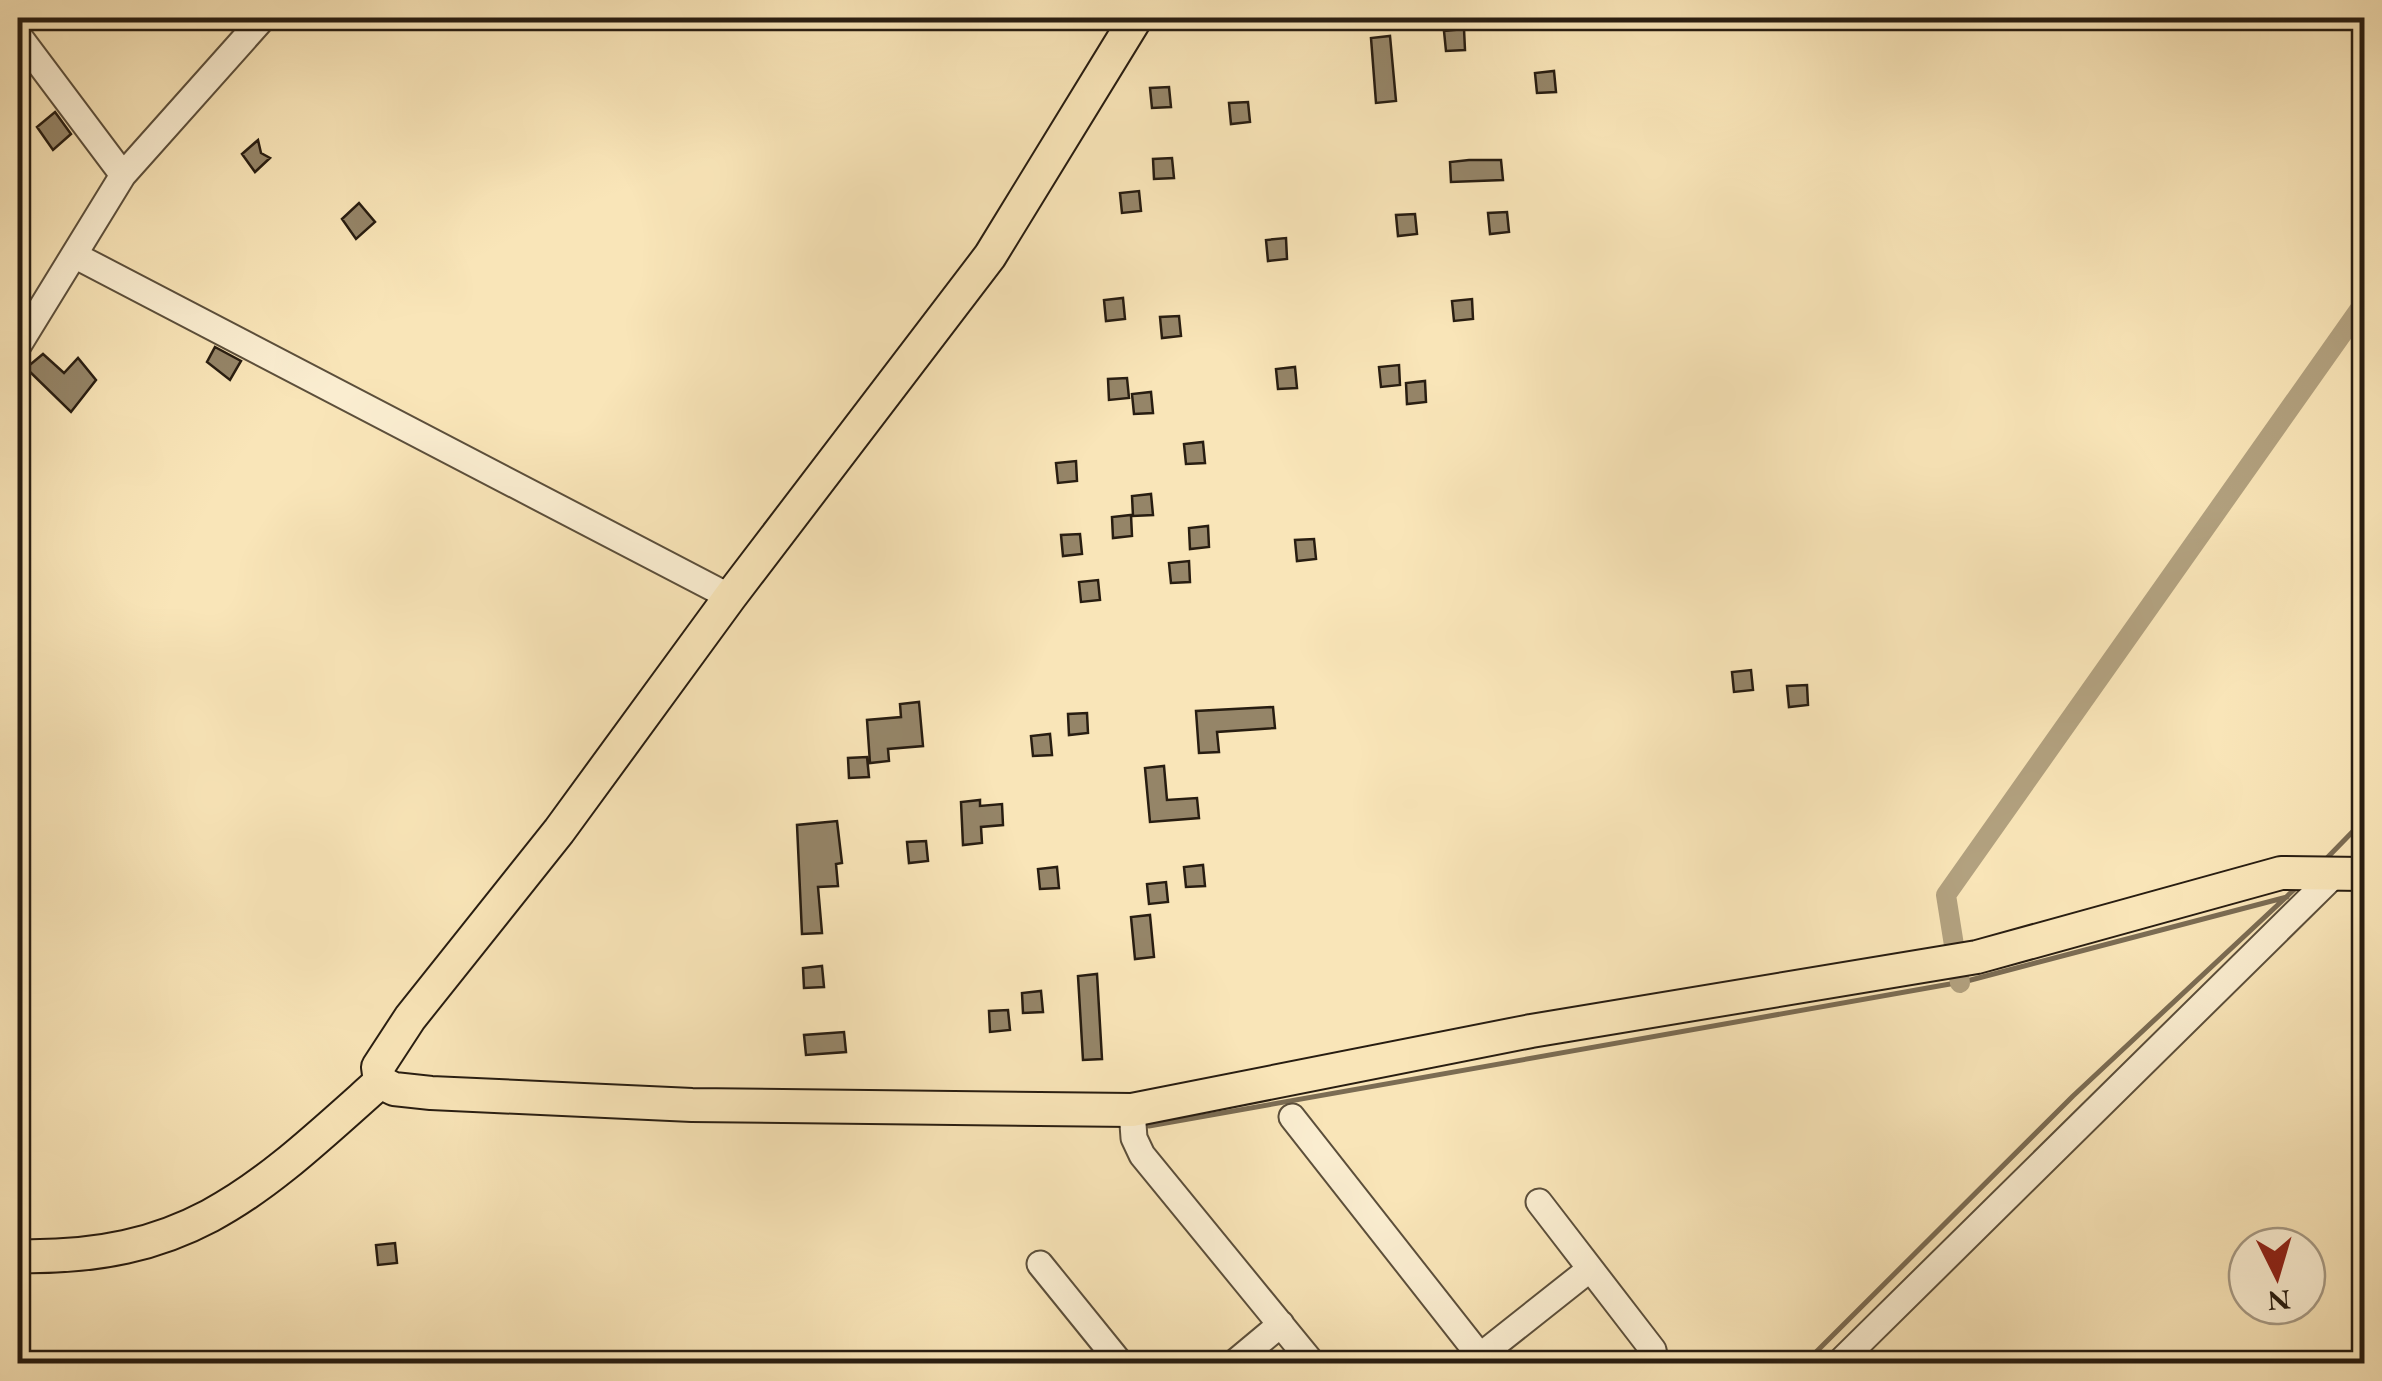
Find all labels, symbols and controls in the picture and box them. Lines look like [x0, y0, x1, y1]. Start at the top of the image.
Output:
north arrow [2227, 1226, 2327, 1326]
text: N [2266, 1282, 2292, 1320]

